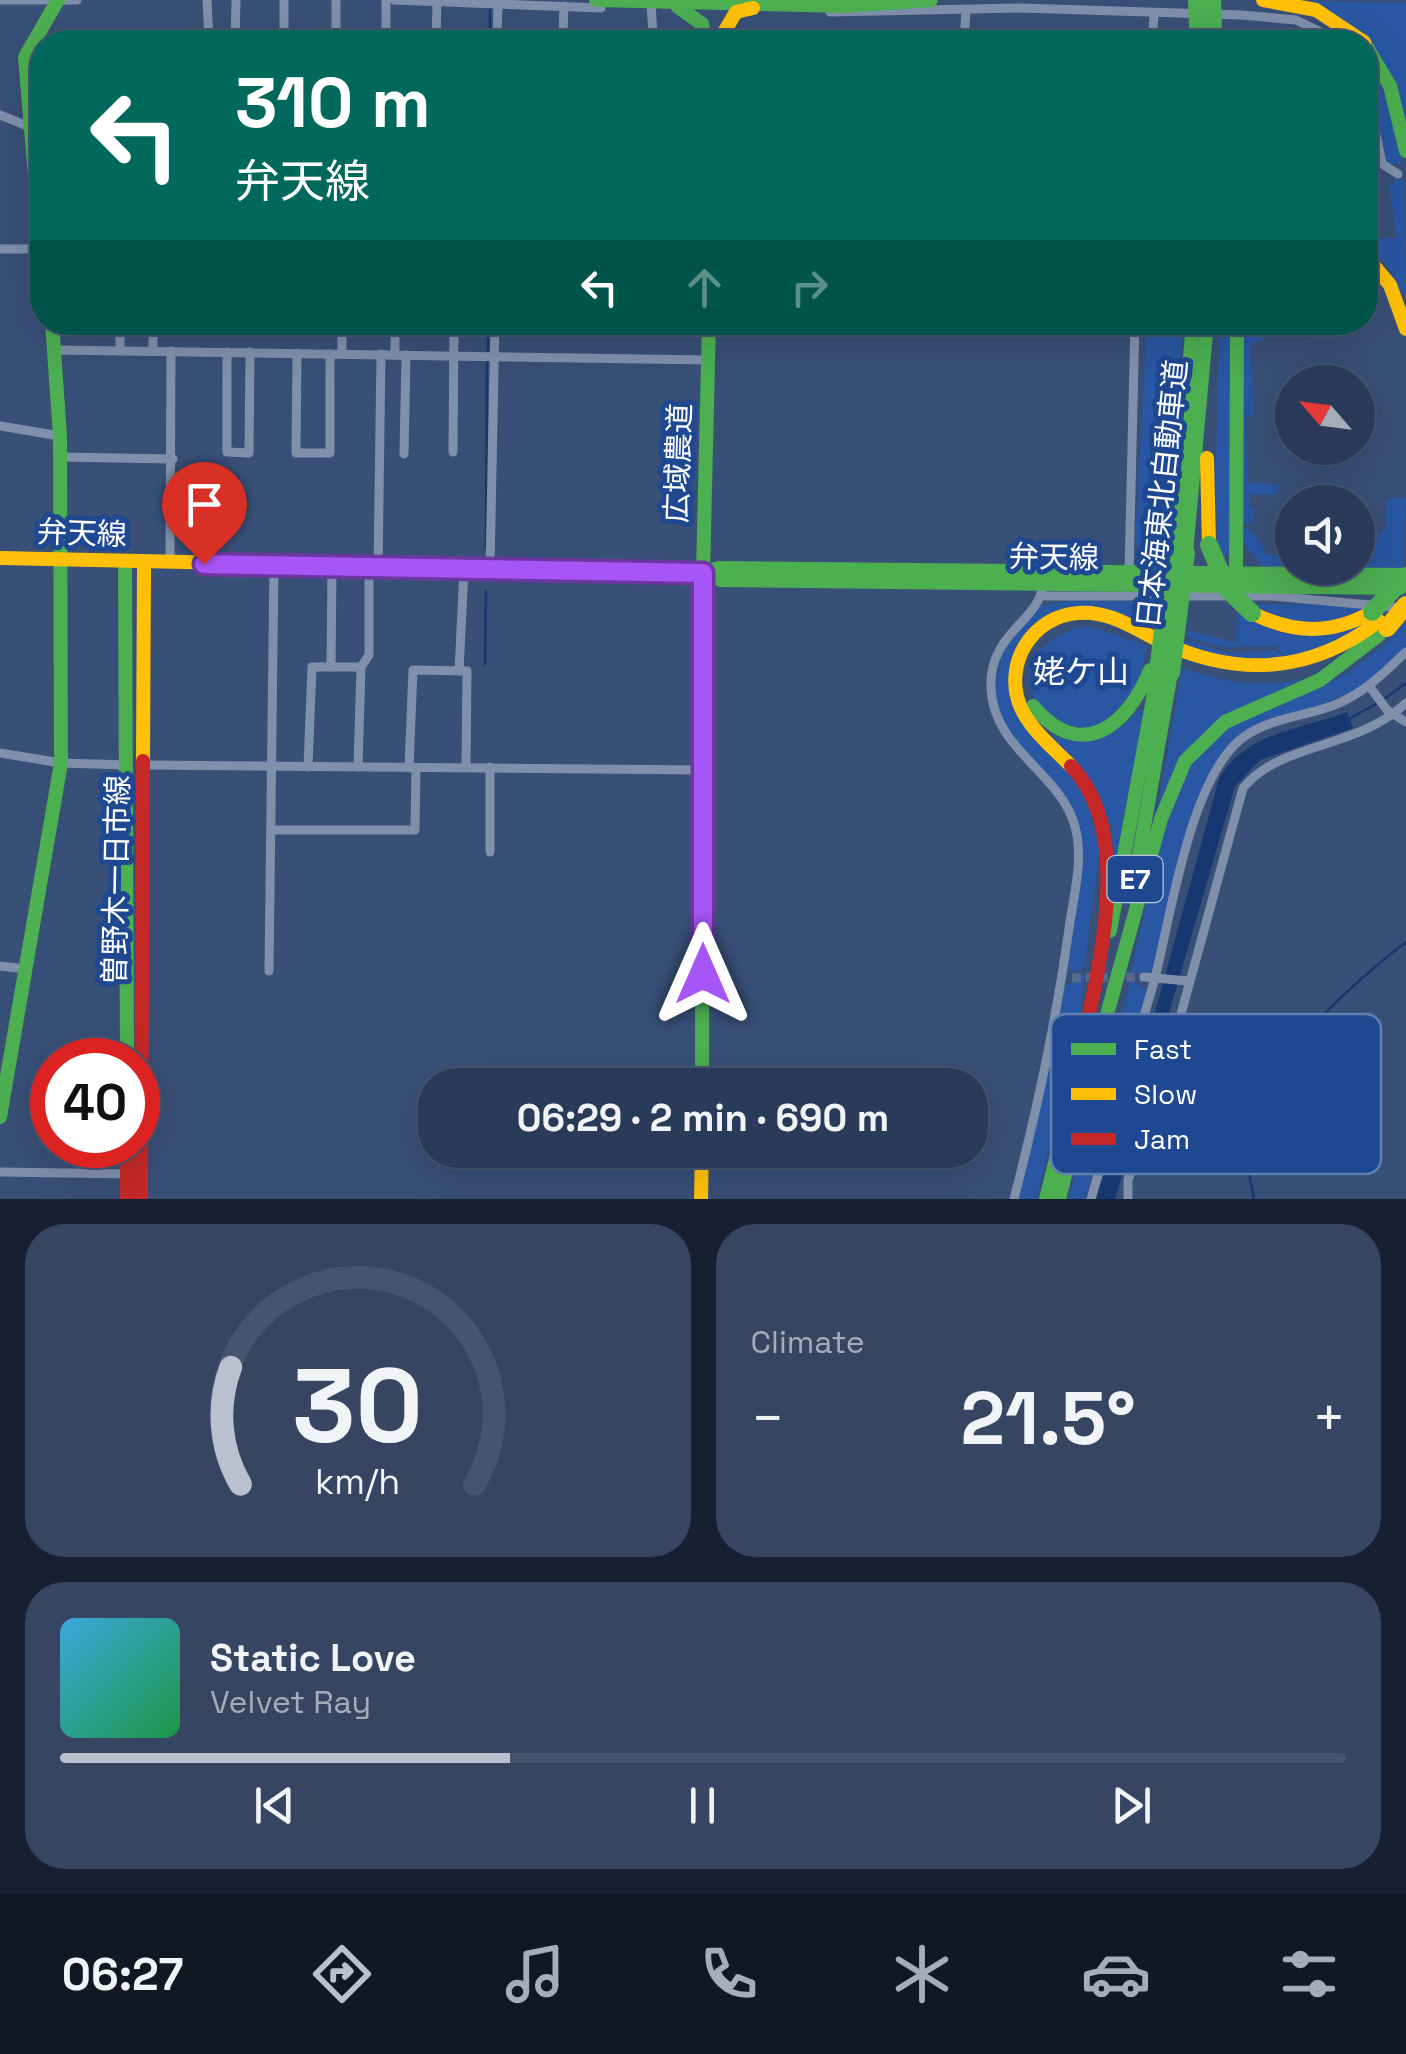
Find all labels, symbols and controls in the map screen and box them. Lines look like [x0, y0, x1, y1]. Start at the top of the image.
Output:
text: 310 m [235, 58, 431, 147]
icon: left [70, 70, 200, 200]
text: 弁天線 [235, 153, 370, 210]
icon: left [572, 260, 627, 315]
icon: ahead [677, 260, 732, 315]
icon: right [782, 260, 837, 315]
street label: 日本海東北自動車道 [1128, 358, 1196, 630]
north arrow [1275, 365, 1375, 465]
map controls [1275, 365, 1375, 585]
street label: 広域農道 [656, 402, 700, 524]
pin [162, 462, 247, 565]
icon: arrive [177, 477, 232, 532]
button: sound [1275, 485, 1375, 585]
street label: 弁天線 [36, 512, 128, 554]
street label: 弁天線 [1009, 537, 1099, 577]
district label: 姥ケ山 [1033, 652, 1129, 692]
street label: 曽野木一日市線 [95, 775, 137, 985]
road number: E7 [1108, 856, 1162, 902]
position arrow [651, 922, 755, 1026]
legend [1051, 1014, 1381, 1174]
text: Fast [1134, 1031, 1192, 1067]
speed limit sign: 40 [30, 1038, 160, 1168]
text: Slow [1134, 1076, 1197, 1112]
text: 06:29 · 2 min · 690 m [517, 1094, 889, 1142]
text: Jam [1134, 1121, 1190, 1157]
text: Climate [751, 1322, 865, 1362]
text: 30 [292, 1340, 423, 1472]
text: 21.5° [961, 1370, 1136, 1466]
text: − [751, 1383, 785, 1453]
text: + [1312, 1383, 1346, 1453]
text: km/h [315, 1459, 400, 1504]
text: Static Love [210, 1634, 416, 1682]
text: Velvet Ray [210, 1682, 371, 1722]
icon: previous [247, 1778, 302, 1833]
icon: pause [675, 1778, 730, 1833]
icon: next [1104, 1778, 1159, 1833]
icon: directions [307, 1939, 377, 2009]
icon: music [500, 1939, 570, 2009]
icon: phone [694, 1939, 764, 2009]
icon: climate [887, 1939, 957, 2009]
icon: car [1081, 1939, 1151, 2009]
icon: filters [1274, 1939, 1344, 2009]
text: 06:27 [62, 1946, 183, 2003]

